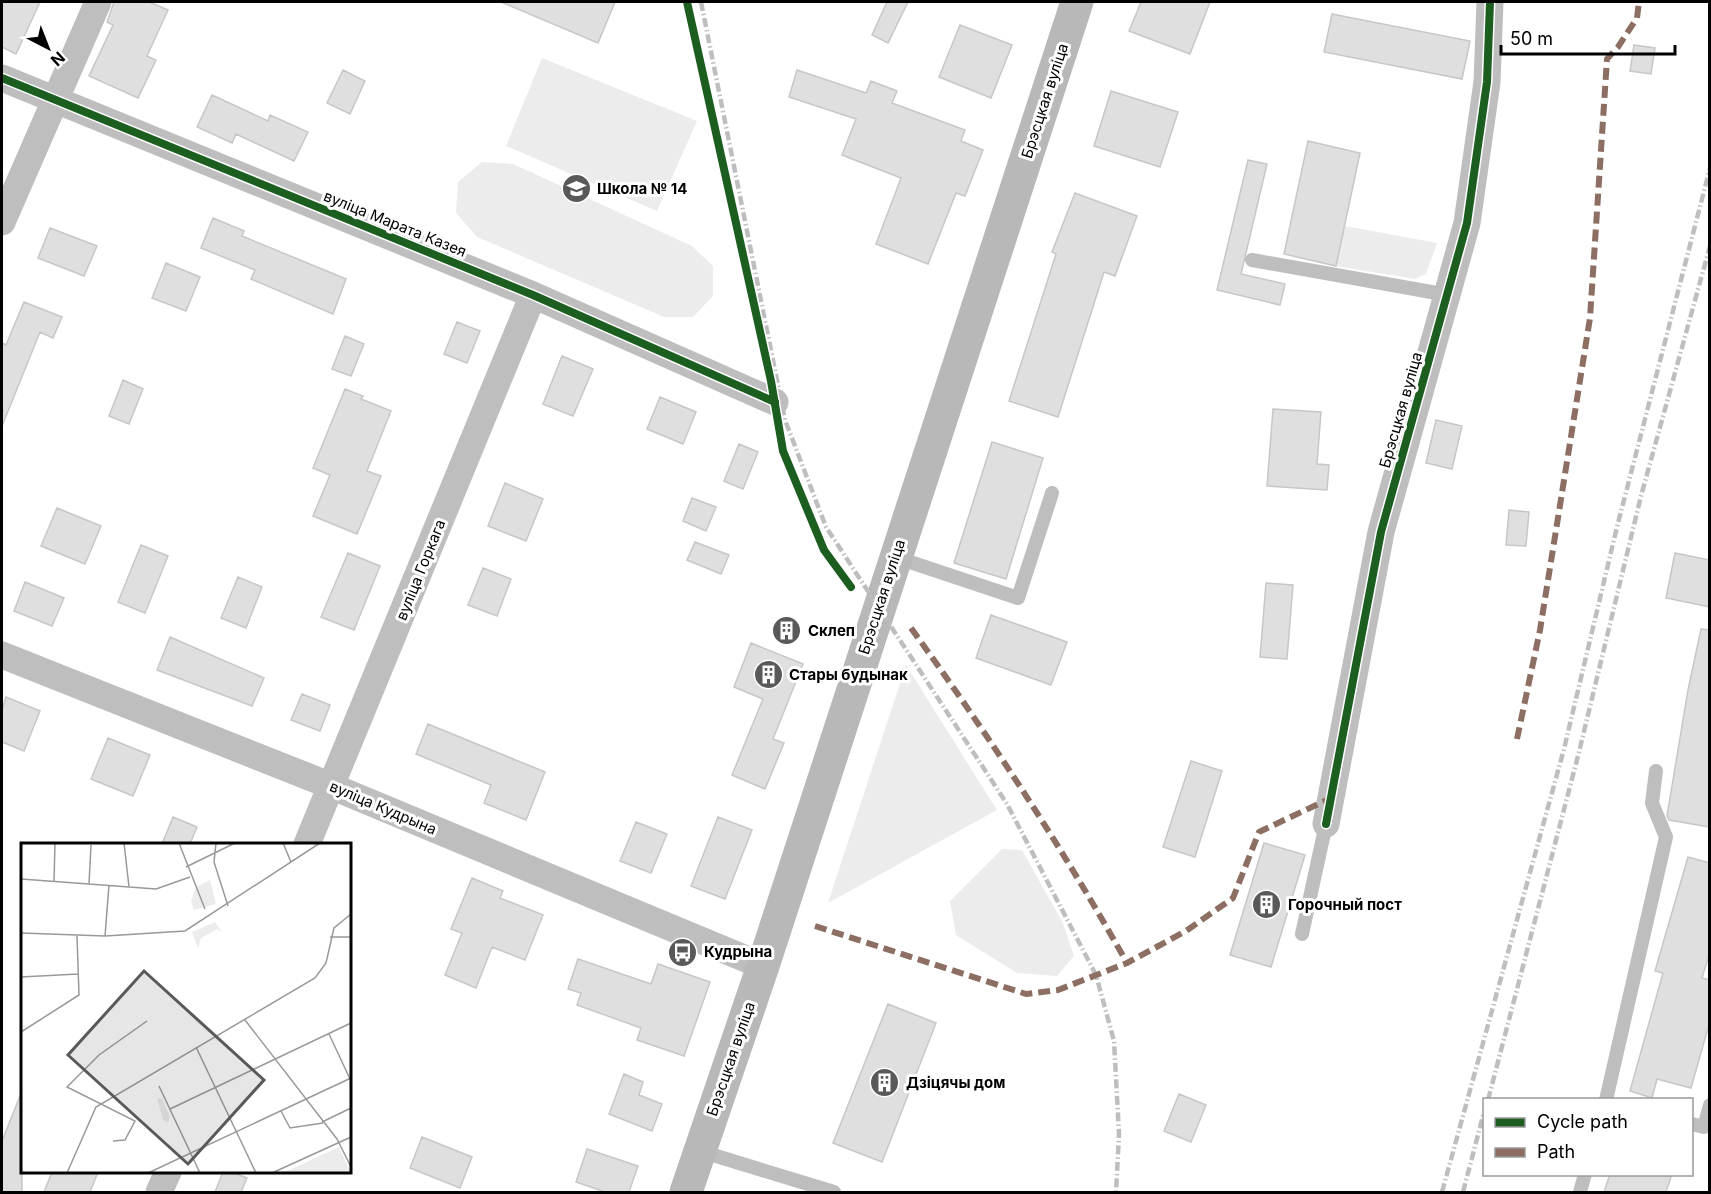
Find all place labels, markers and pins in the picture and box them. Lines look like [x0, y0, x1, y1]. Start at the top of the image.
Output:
school or university icon: Школа № 14 [560, 173, 592, 205]
place label: Школа № 14 [597, 179, 687, 198]
building icon: Склеп [771, 615, 803, 647]
place label: Склеп [808, 621, 855, 640]
building icon: Стары будынак [752, 659, 784, 691]
place label: Стары будынак [789, 665, 908, 684]
building icon: Горочный пост [1251, 889, 1283, 921]
place label: Горочный пост [1288, 895, 1402, 914]
bus stop icon: Кудрына [667, 936, 699, 968]
place label: Кудрына [704, 942, 772, 961]
building icon: Дзіцячы дом [869, 1067, 901, 1099]
place label: Дзіцячы дом [906, 1073, 1005, 1092]

